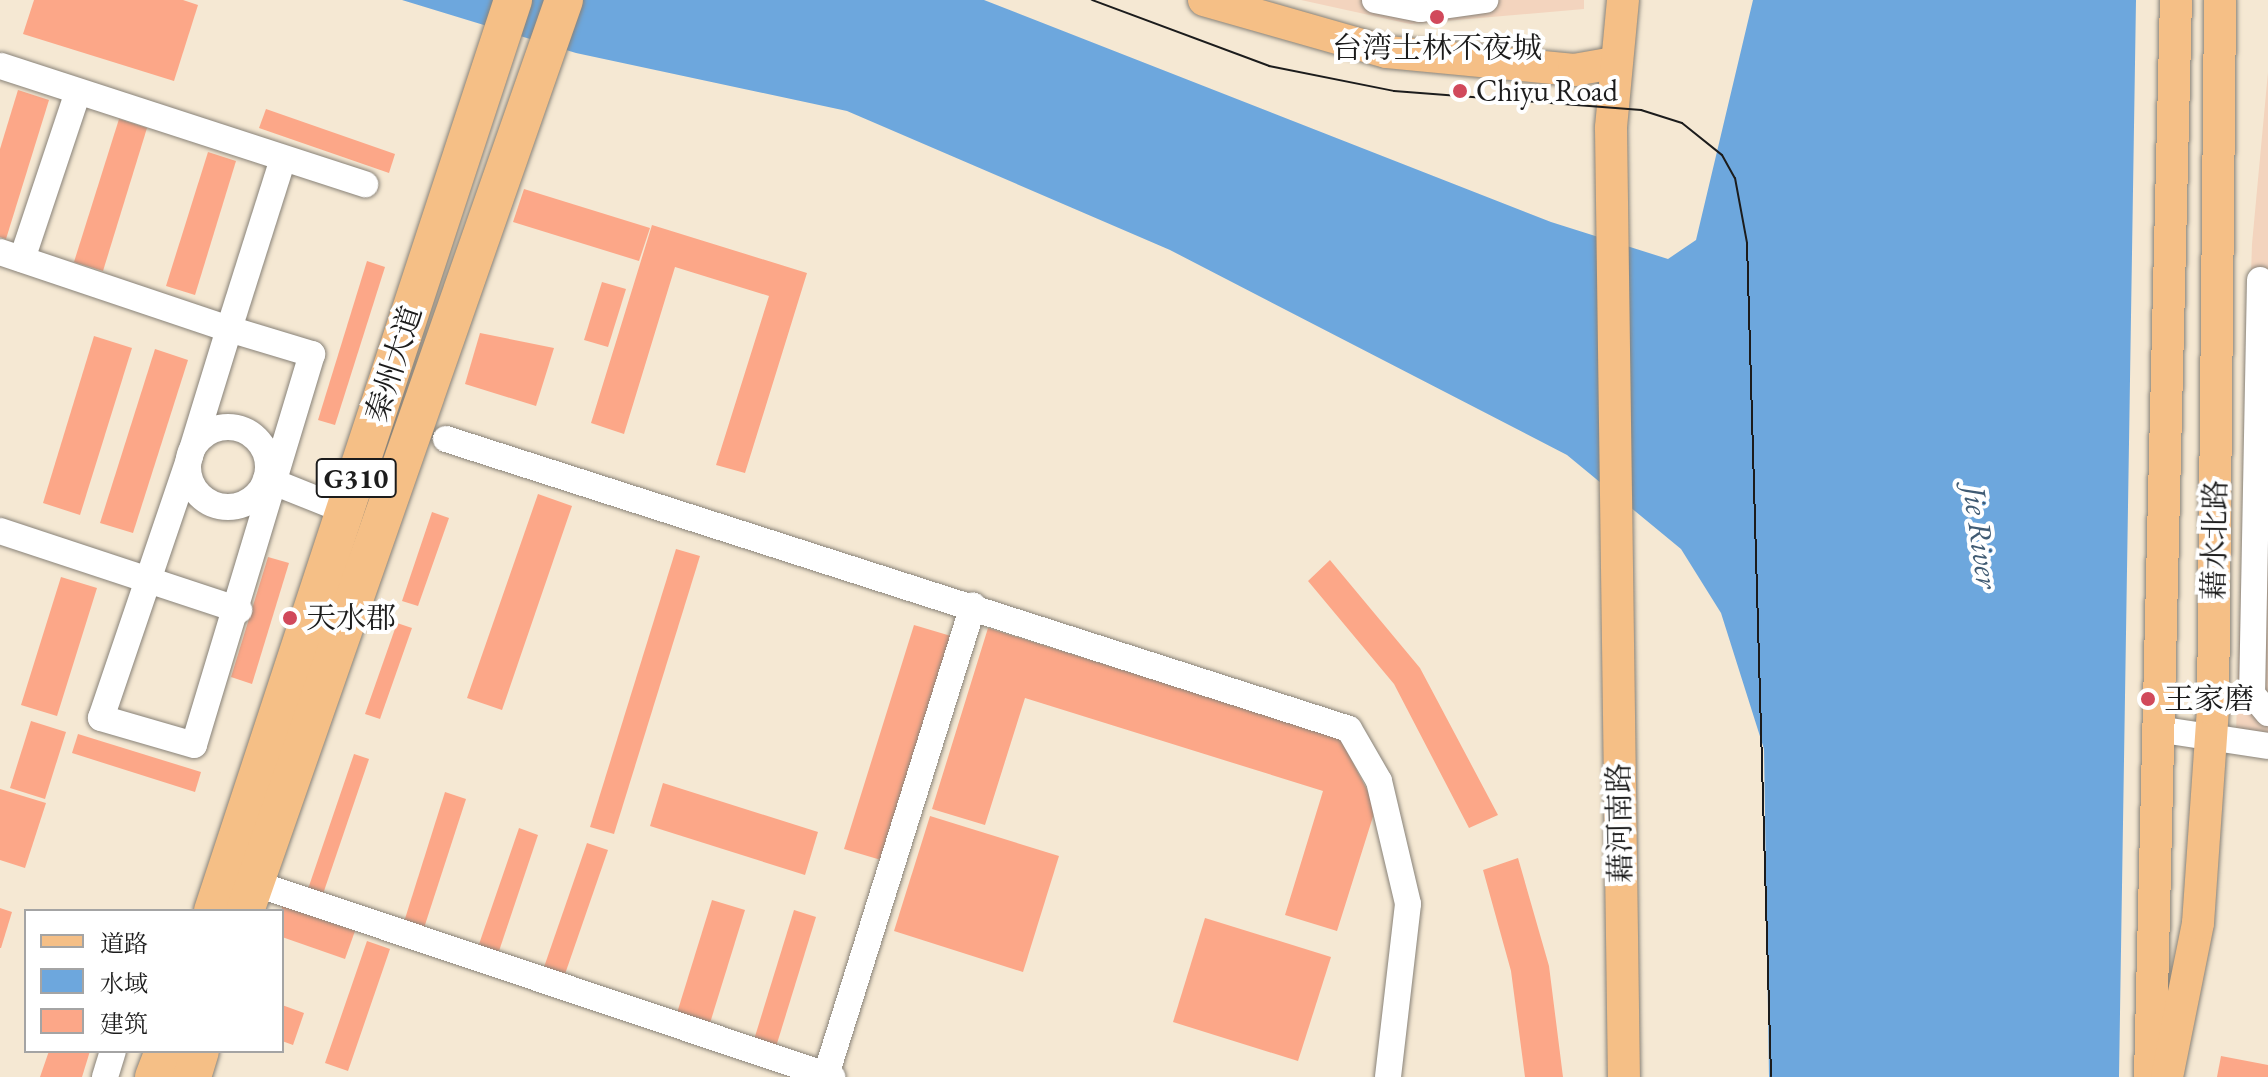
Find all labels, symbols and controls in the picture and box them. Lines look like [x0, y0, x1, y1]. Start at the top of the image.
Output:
marker: 台湾士林不夜城 [1428, 8, 1446, 26]
place label: 台湾士林不夜城 [1332, 30, 1542, 66]
place label: Chiyu Road [1476, 73, 1618, 109]
marker: Chiyu Road [1451, 82, 1469, 100]
street label: 秦州大道 [358, 301, 430, 427]
road number: G310 [314, 454, 398, 502]
street label: 藉水北路 [2196, 480, 2234, 600]
water label: Jie River [1955, 483, 2007, 591]
place label: 天水郡 [306, 600, 396, 636]
marker: 天水郡 [281, 609, 299, 627]
place label: 王家磨 [2164, 681, 2254, 717]
marker: 王家磨 [2139, 690, 2157, 708]
street label: 藉河南路 [1601, 763, 1639, 883]
legend [24, 909, 284, 1053]
text: 道路 [100, 928, 148, 959]
text: 水域 [100, 968, 148, 999]
text: 建筑 [100, 1008, 148, 1039]

